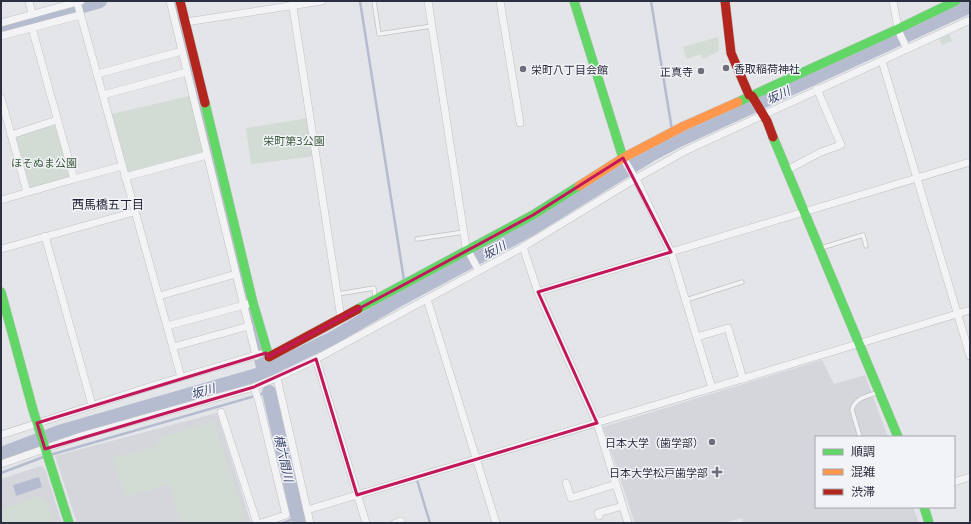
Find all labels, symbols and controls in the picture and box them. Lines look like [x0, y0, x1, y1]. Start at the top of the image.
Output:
place label: 香取稲荷神社 [734, 61, 800, 76]
place label: 栄町八丁目会館 [531, 62, 608, 77]
marker: 香取稲荷神社 [721, 63, 731, 73]
marker: 栄町八丁目会館 [518, 64, 528, 74]
place label: 正真寺 [660, 64, 693, 79]
marker: 正真寺 [696, 66, 706, 76]
water label: 坂川 [764, 81, 794, 108]
park label: 栄町第3公園 [263, 133, 325, 148]
park label: ほそぬま公園 [11, 155, 77, 170]
district label: 西馬橋五丁目 [72, 196, 144, 213]
water label: 坂川 [479, 236, 510, 263]
water label: 坂川 [189, 379, 219, 402]
water label: 横六間川 [270, 433, 298, 485]
place label: 日本大学（歯学部） [605, 435, 704, 450]
legend [815, 436, 955, 508]
marker: 日本大学（歯学部） [707, 437, 717, 447]
text: 順調 [851, 443, 875, 460]
text: 混雑 [851, 463, 875, 480]
place label: 日本大学松戸歯学部 [609, 465, 708, 480]
marker: 日本大学松戸歯学部 [711, 466, 723, 478]
text: 渋滞 [851, 483, 875, 500]

